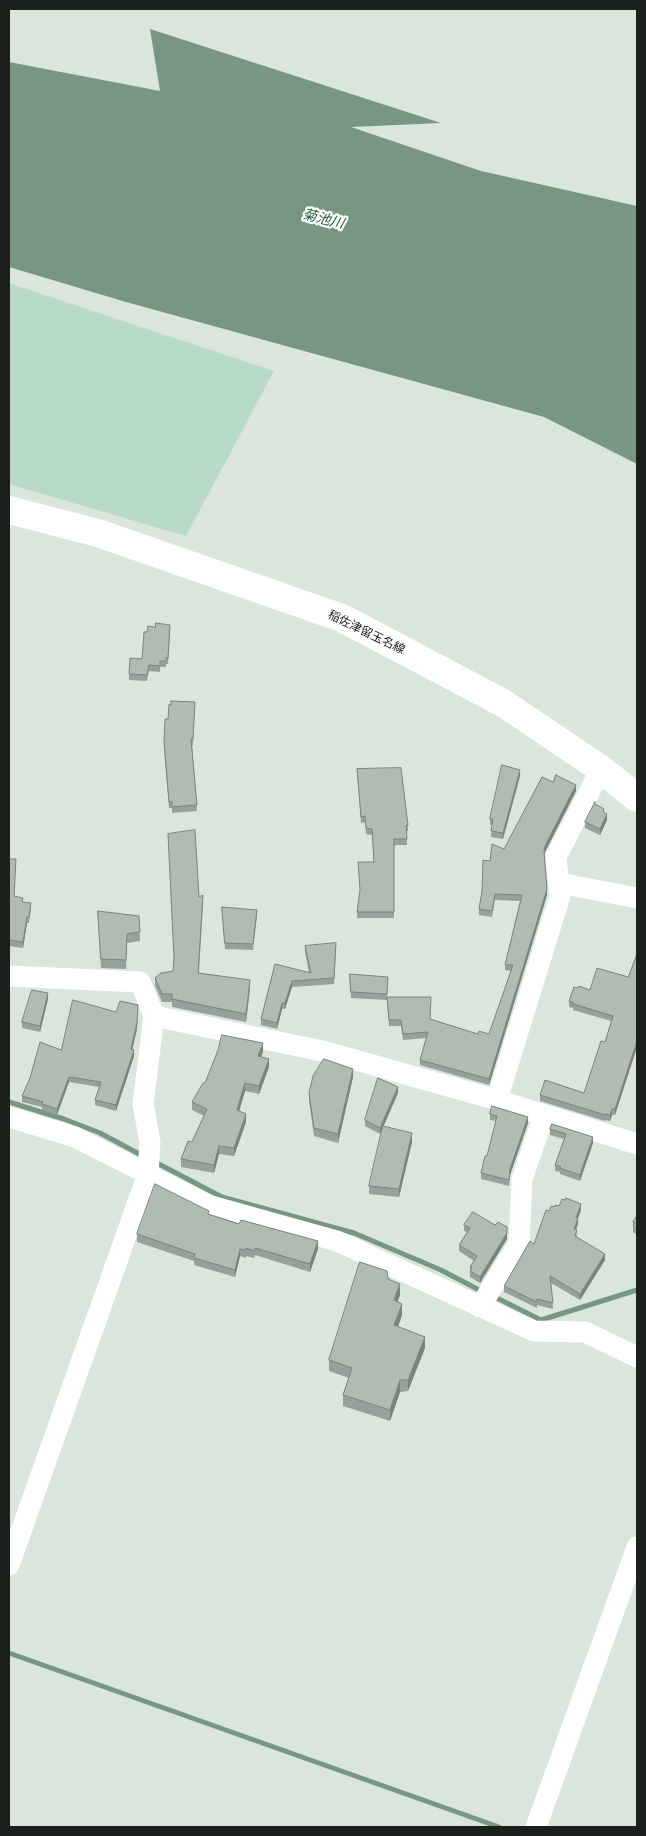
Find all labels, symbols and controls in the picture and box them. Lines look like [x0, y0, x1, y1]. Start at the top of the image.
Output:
water label: 菊池川 [301, 207, 345, 233]
street label: 稲佐津留玉名線 [325, 608, 407, 658]

